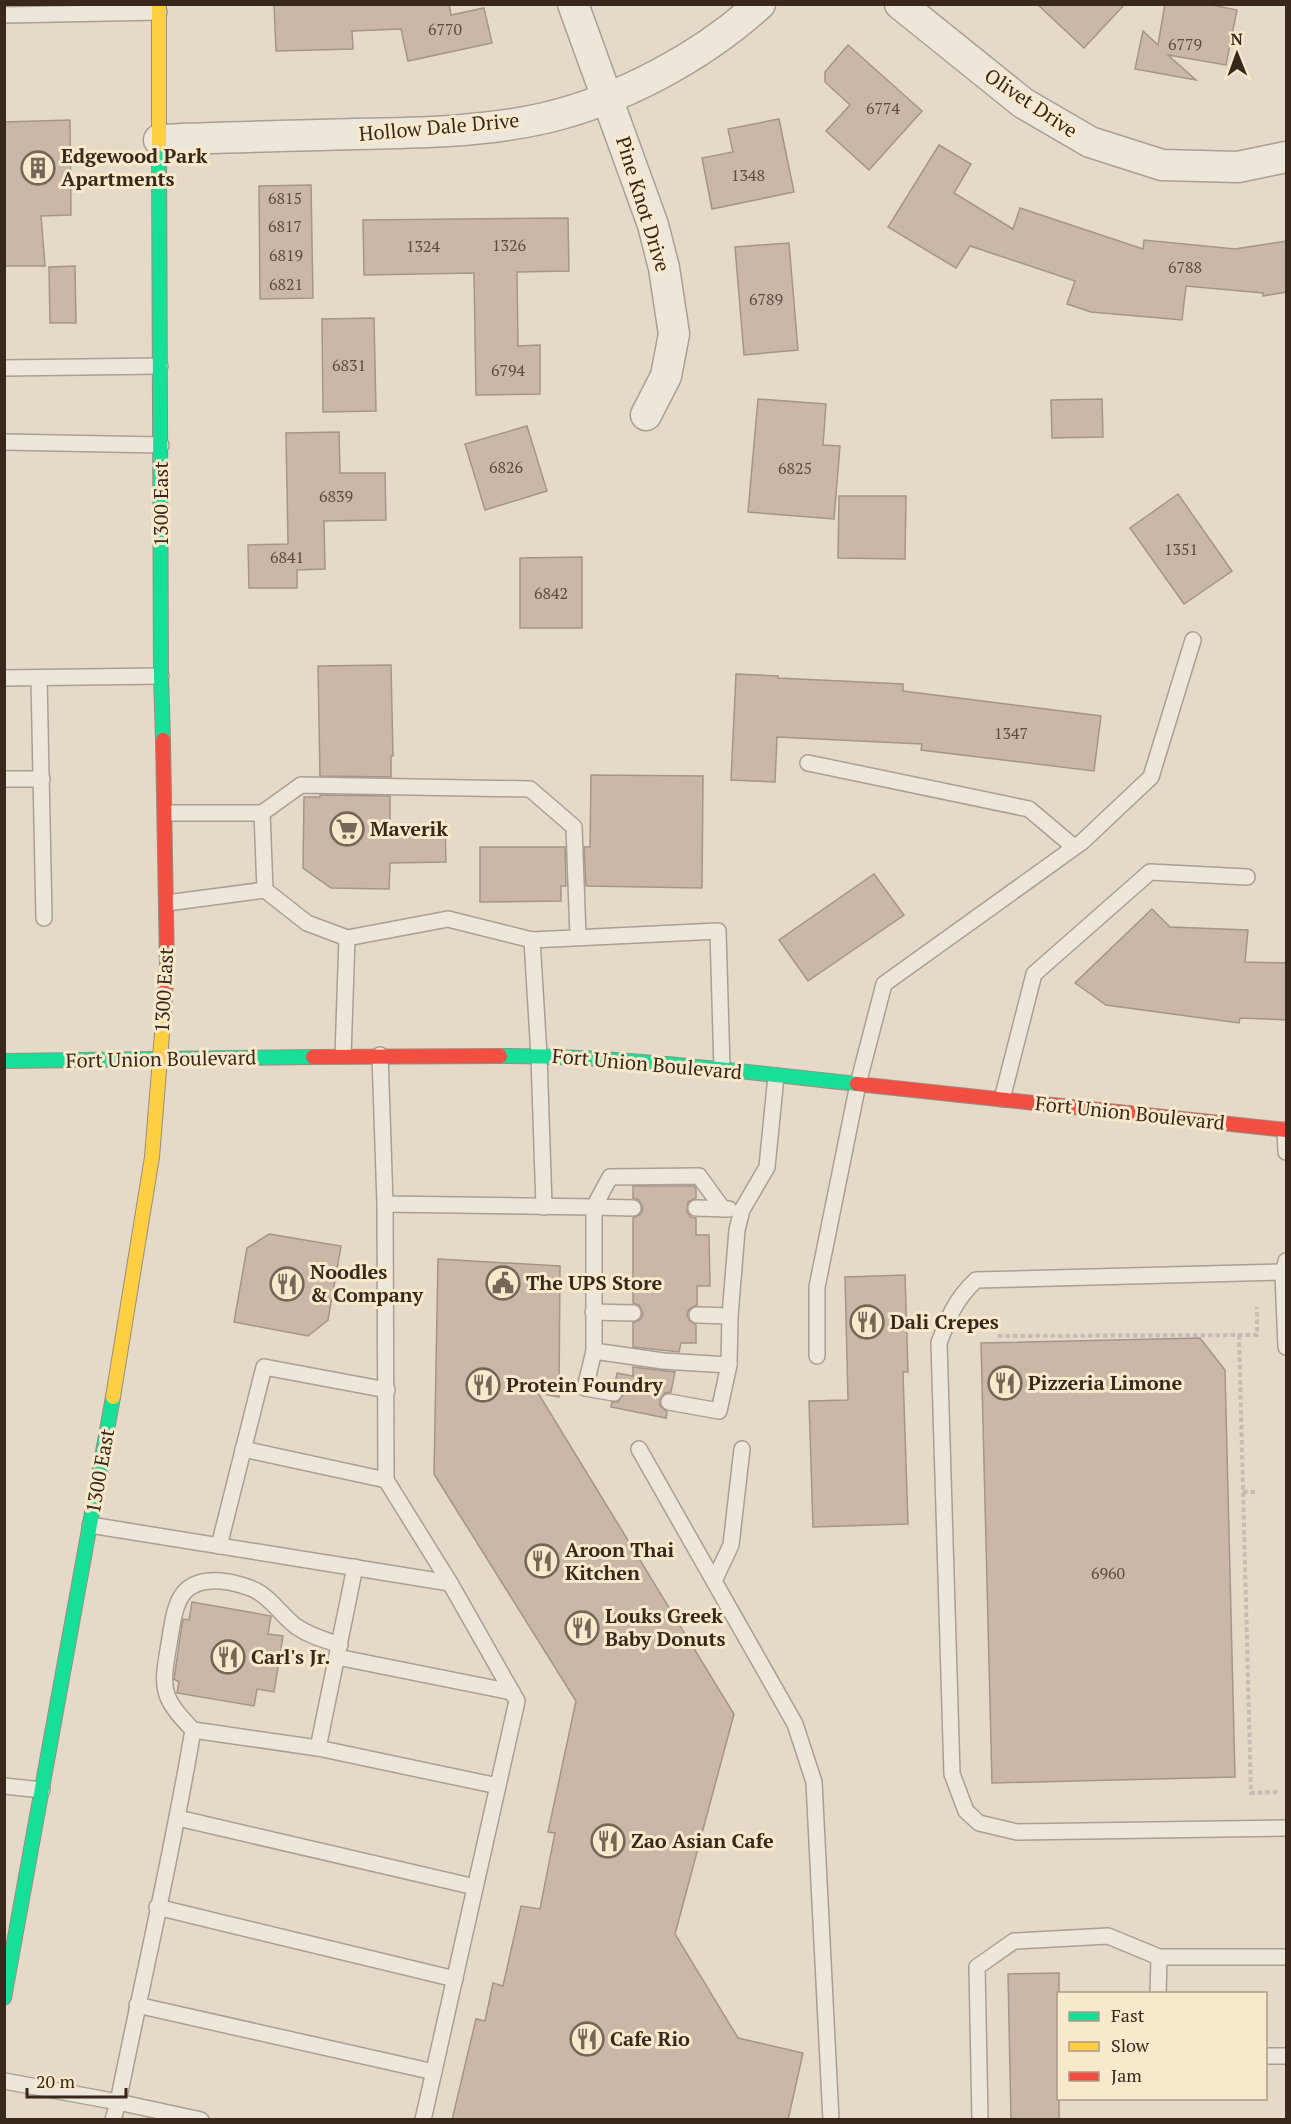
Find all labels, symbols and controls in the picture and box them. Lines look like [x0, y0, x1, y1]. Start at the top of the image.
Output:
house number: 6770 [428, 18, 462, 40]
north arrow [1207, 24, 1267, 84]
text: N [1230, 28, 1243, 50]
house number: 6779 [1168, 33, 1202, 55]
street label: Olivet Drive [980, 62, 1083, 144]
house number: 6774 [866, 97, 901, 119]
street label: Hollow Dale Drive [358, 106, 520, 147]
street label: Pine Knot Drive [610, 133, 677, 275]
place label: Edgewood Park Apartments [61, 142, 208, 192]
building icon: Edgewood Park Apartments [20, 150, 56, 186]
house number: 1348 [731, 164, 765, 186]
house number: 6815 [268, 187, 302, 209]
house number: 6817 [268, 215, 302, 237]
house number: 1326 [492, 234, 527, 256]
house number: 1324 [406, 235, 441, 257]
house number: 6819 [269, 244, 303, 266]
house number: 6788 [1168, 256, 1202, 278]
house number: 6821 [269, 273, 303, 295]
house number: 6789 [749, 288, 783, 310]
house number: 6831 [332, 354, 366, 376]
house number: 6794 [491, 359, 526, 381]
house number: 6826 [489, 456, 524, 478]
house number: 6825 [778, 457, 812, 479]
street label: 1300 East [147, 461, 174, 547]
house number: 6839 [319, 485, 353, 507]
house number: 1351 [1164, 538, 1198, 560]
house number: 6841 [270, 546, 304, 568]
house number: 6842 [534, 582, 568, 604]
house number: 1347 [994, 722, 1028, 744]
supermarket icon: Maverik [329, 811, 365, 847]
place label: Maverik [370, 815, 448, 842]
street label: 1300 East [148, 946, 179, 1033]
street label: Fort Union Boulevard [551, 1042, 743, 1085]
street label: Fort Union Boulevard [65, 1043, 257, 1074]
street label: Fort Union Boulevard [1034, 1089, 1226, 1136]
place label: Noodles & Company [310, 1258, 423, 1308]
public building icon: The UPS Store [485, 1265, 521, 1301]
restaurant icon: Noodles & Company [269, 1266, 305, 1302]
place label: The UPS Store [526, 1269, 663, 1296]
restaurant icon: Dali Crepes [849, 1304, 885, 1340]
place label: Dali Crepes [890, 1308, 999, 1335]
restaurant icon: Pizzeria Limone [987, 1365, 1023, 1401]
restaurant icon: Protein Foundry [465, 1367, 501, 1403]
place label: Pizzeria Limone [1028, 1369, 1182, 1396]
place label: Protein Foundry [506, 1371, 663, 1398]
street label: 1300 East [79, 1426, 120, 1515]
place label: Aroon Thai Kitchen [565, 1536, 675, 1586]
restaurant icon: Aroon Thai Kitchen [524, 1543, 560, 1579]
house number: 6960 [1091, 1562, 1125, 1584]
place label: Louks Greek Baby Donuts [605, 1602, 725, 1652]
restaurant icon: Louks Greek Baby Donuts [564, 1610, 600, 1646]
restaurant icon: Carl's Jr. [210, 1639, 246, 1675]
place label: Carl's Jr. [251, 1643, 330, 1670]
restaurant icon: Zao Asian Cafe [590, 1823, 626, 1859]
place label: Zao Asian Cafe [631, 1827, 774, 1854]
legend [1057, 1992, 1267, 2100]
text: Fast [1111, 2003, 1145, 2027]
restaurant icon: Cafe Rio [569, 2021, 605, 2057]
place label: Cafe Rio [610, 2025, 690, 2052]
text: Slow [1111, 2033, 1150, 2057]
scale bar [27, 2061, 126, 2099]
text: Jam [1111, 2063, 1142, 2087]
text: 20 m [36, 2069, 76, 2093]

